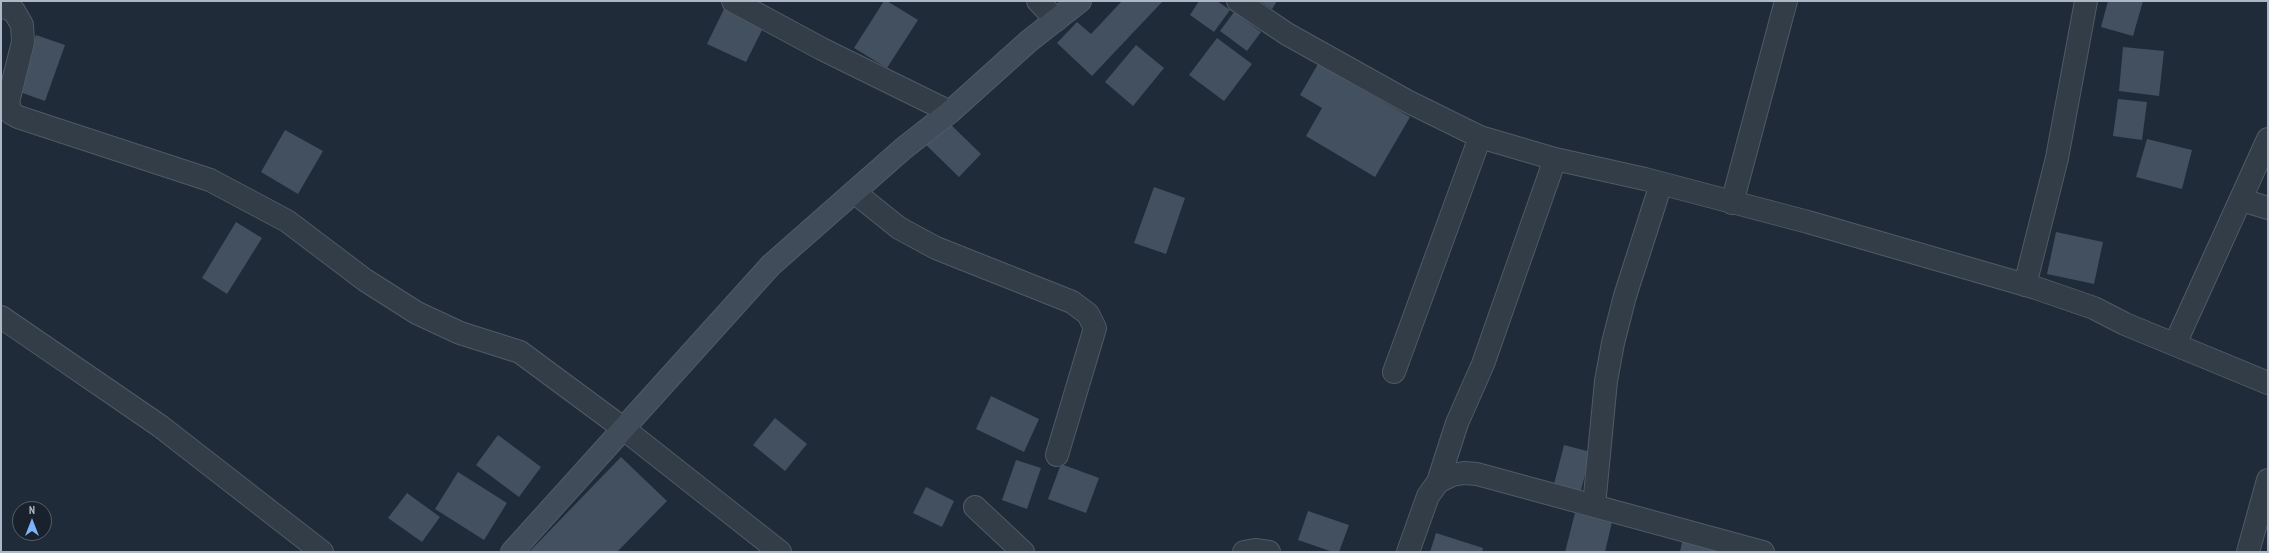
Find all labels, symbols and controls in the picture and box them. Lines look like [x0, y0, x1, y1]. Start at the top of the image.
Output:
north arrow [12, 501, 52, 541]
text: N [29, 503, 35, 517]

